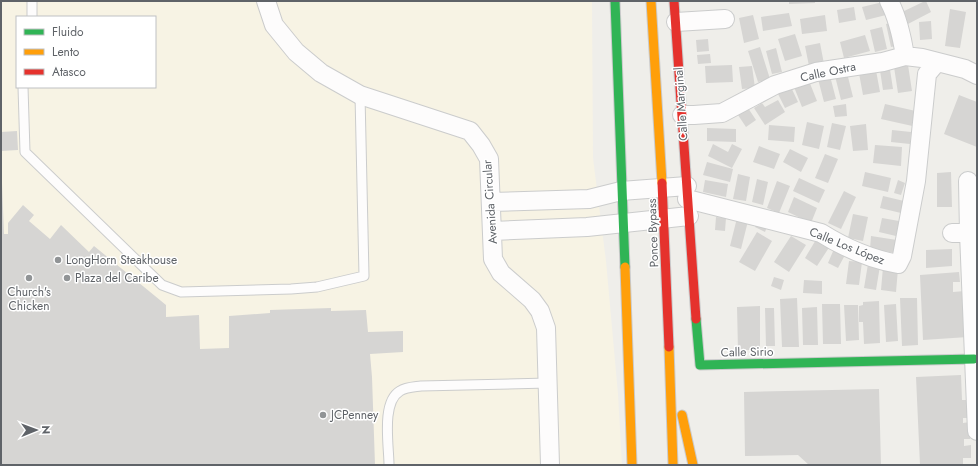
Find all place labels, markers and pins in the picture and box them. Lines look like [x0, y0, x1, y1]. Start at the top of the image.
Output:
place label: LongHorn Steakhouse [66, 251, 177, 269]
marker: LongHorn Steakhouse [53, 255, 63, 265]
place label: Plaza del Caribe [75, 269, 159, 287]
marker: Church's Chicken [24, 273, 34, 283]
marker: Plaza del Caribe [62, 273, 72, 283]
place label: Church's Chicken [7, 283, 51, 315]
place label: JCPenney [329, 406, 379, 424]
marker: JCPenney [318, 410, 328, 420]

